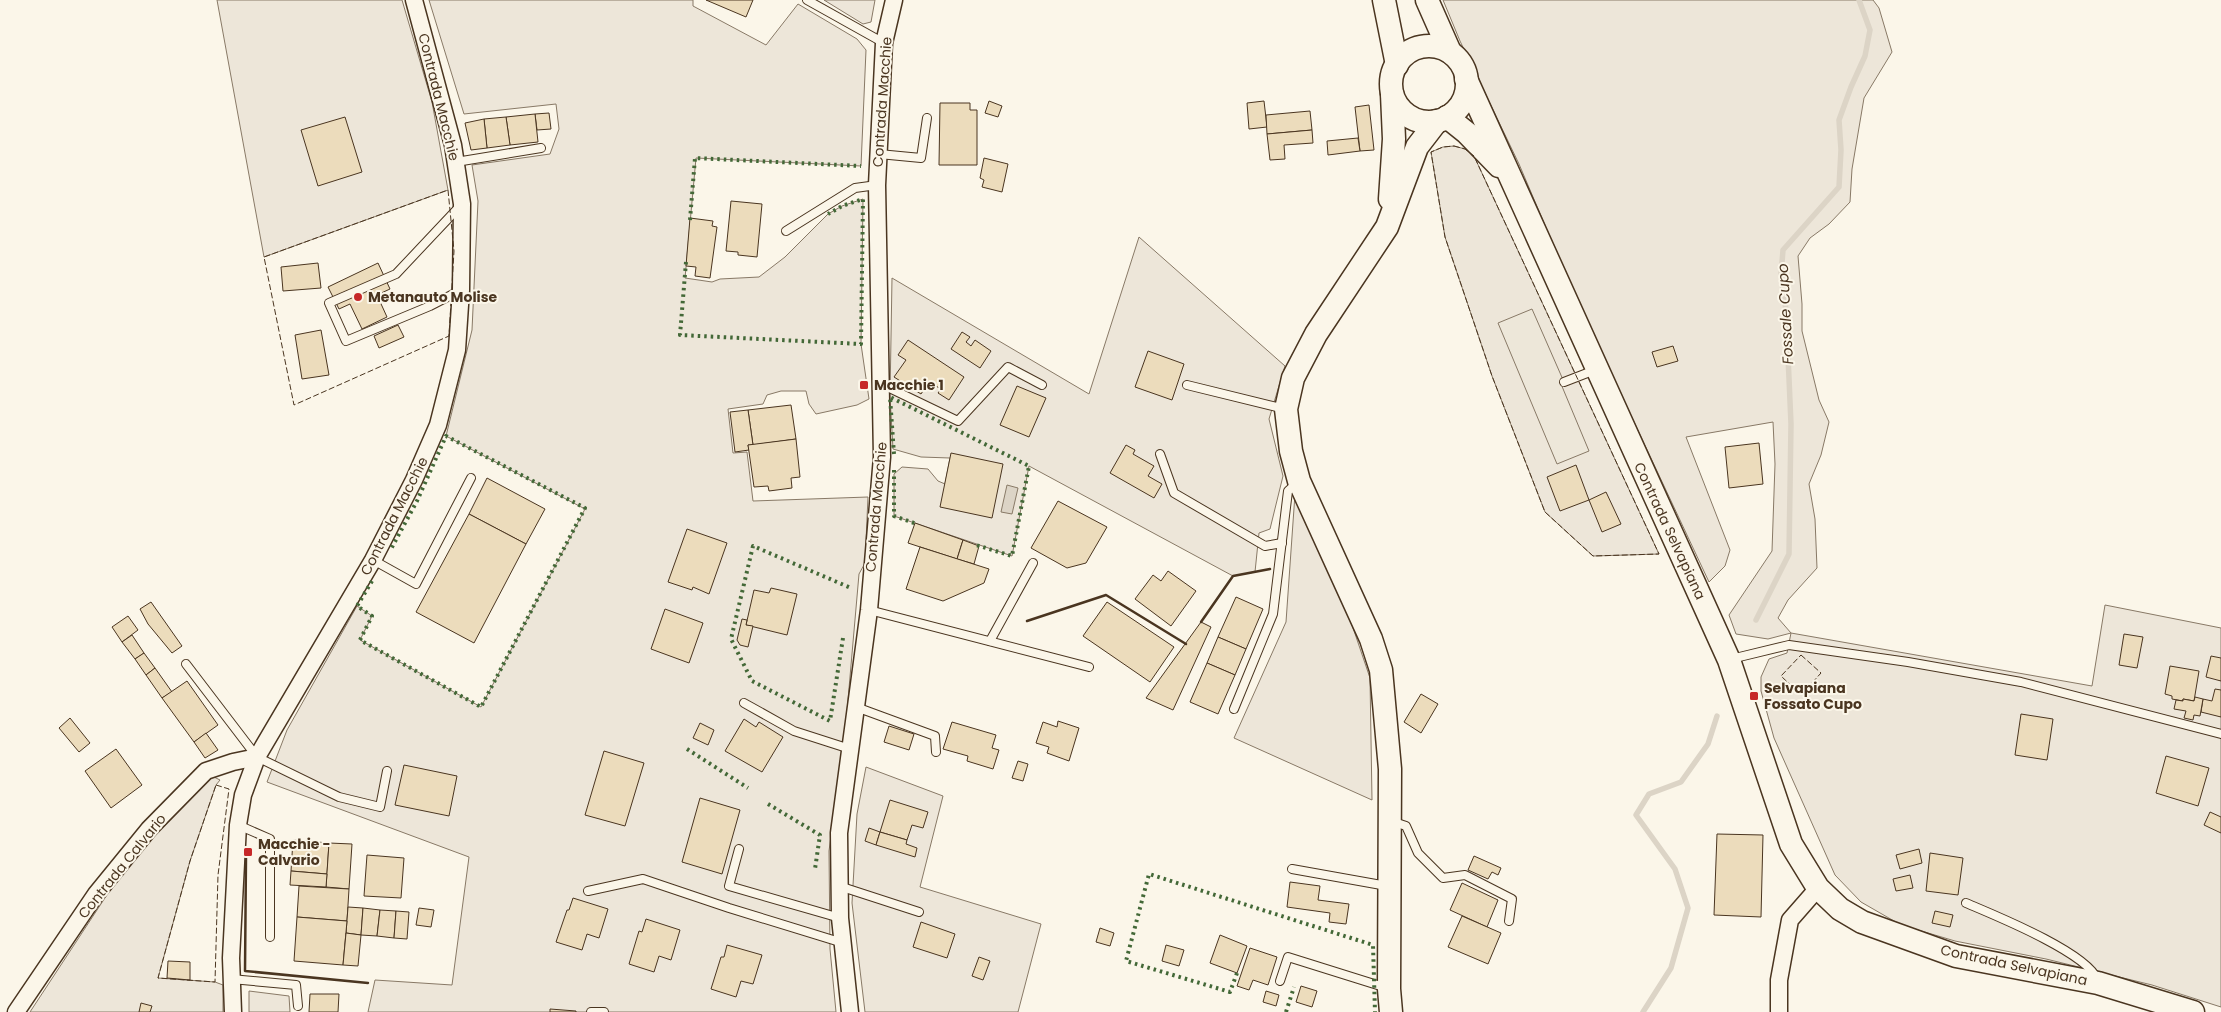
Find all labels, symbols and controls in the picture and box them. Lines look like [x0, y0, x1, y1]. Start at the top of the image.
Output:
street label: Contrada Macchie [413, 31, 465, 163]
street label: Contrada Macchie [867, 36, 897, 168]
water label: Fossale Cupo [1772, 263, 1798, 365]
place label: Metanauto Molise [368, 287, 497, 307]
marker: Metanauto Molise [352, 291, 364, 303]
place label: Macchie 1 [874, 375, 944, 395]
marker: Macchie 1 [858, 379, 870, 391]
street label: Contrada Macchie [860, 441, 892, 573]
street label: Contrada Macchie [355, 453, 433, 579]
street label: Contrada Selvapiana [1629, 459, 1711, 603]
place label: Selvapiana Fossato Cupo [1764, 678, 1862, 714]
marker: Selvapiana Fossato Cupo [1748, 690, 1760, 702]
street label: Contrada Calvario [73, 809, 171, 923]
place label: Macchie - Calvario [258, 834, 331, 870]
marker: Macchie - Calvario [242, 846, 254, 858]
street label: Contrada Selvapiana [1939, 940, 2089, 990]

